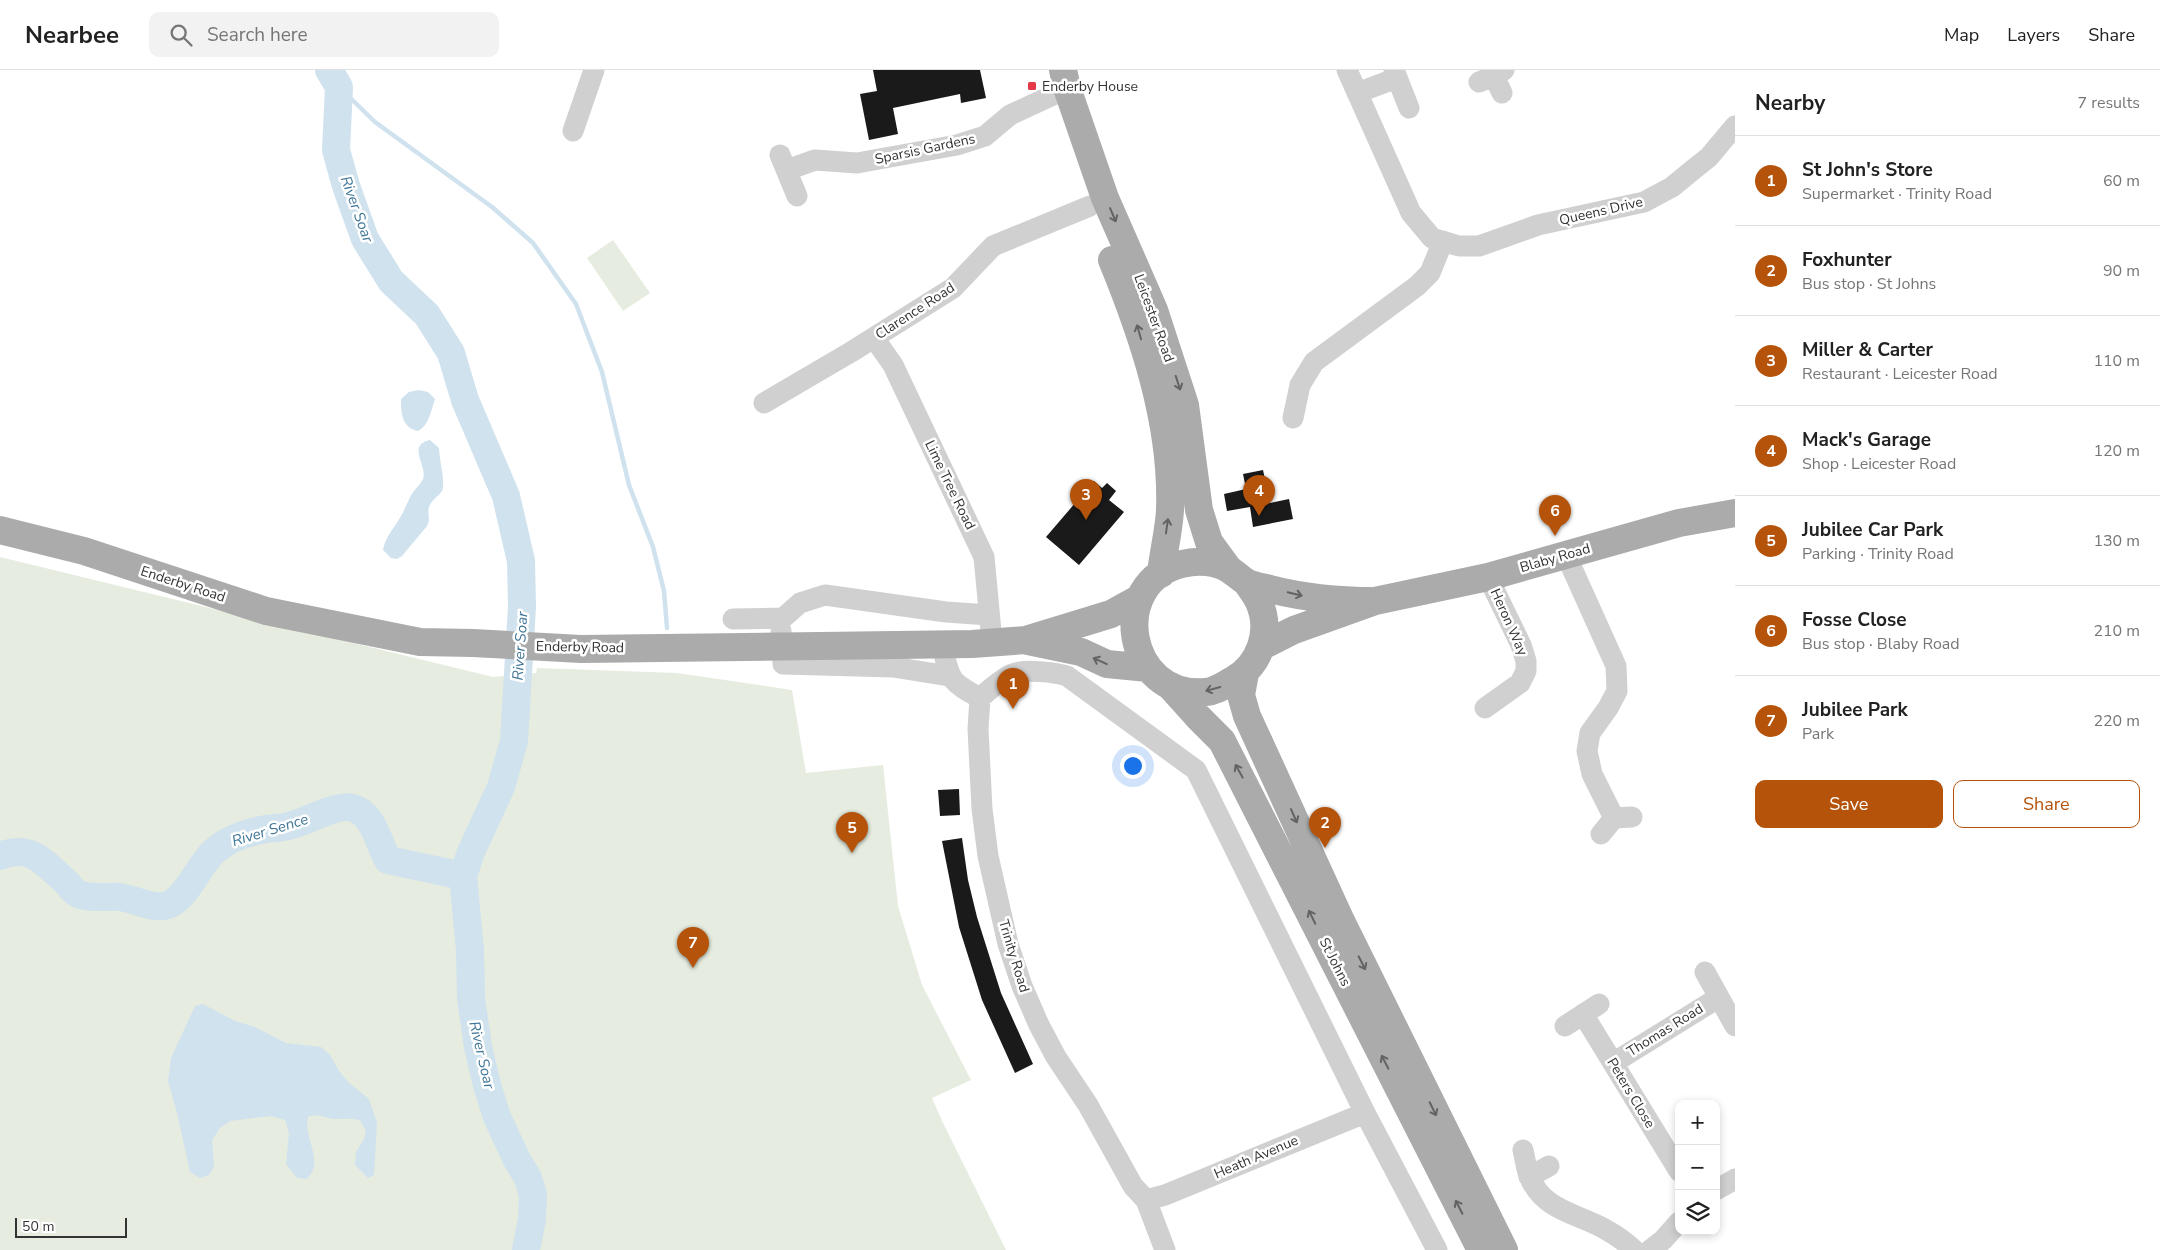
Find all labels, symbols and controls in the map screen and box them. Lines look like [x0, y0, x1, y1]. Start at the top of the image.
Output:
search box [149, 12, 499, 57]
text: Nearbee [25, 19, 119, 51]
icon: search [167, 21, 195, 49]
text: Search here [207, 22, 308, 48]
text: Map [1944, 23, 1979, 47]
text: Layers [2007, 23, 2060, 47]
text: Share [2088, 23, 2135, 47]
place label: Enderby House [1042, 77, 1138, 96]
marker: Enderby House [1026, 80, 1038, 92]
text: Nearby [1755, 89, 1825, 117]
text: 7 results [2078, 92, 2140, 114]
street label: Sparsis Gardens [873, 129, 977, 169]
text: St John's Store [1802, 157, 1933, 183]
text: 1 [1766, 170, 1776, 192]
text: 60 m [2103, 170, 2140, 192]
water label: River Soar [336, 173, 378, 246]
text: Supermarket · Trinity Road [1802, 183, 1992, 205]
street label: Queens Drive [1557, 192, 1645, 230]
one-way arrow [1109, 207, 1118, 222]
text: Foxhunter [1802, 247, 1892, 273]
text: 2 [1766, 260, 1776, 282]
text: 90 m [2103, 260, 2140, 282]
street label: Leicester Road [1129, 271, 1179, 365]
text: Bus stop · St Johns [1802, 273, 1936, 295]
street label: Clarence Road [872, 278, 958, 344]
one-way arrow [1134, 324, 1143, 340]
text: Miller & Carter [1802, 337, 1933, 363]
text: 3 [1766, 350, 1776, 372]
text: 110 m [2093, 350, 2140, 372]
text: Restaurant · Leicester Road [1802, 363, 1998, 385]
one-way arrow [1173, 375, 1183, 391]
text: Mack's Garage [1802, 427, 1931, 453]
street label: Lime Tree Road [920, 437, 980, 533]
text: 4 [1766, 440, 1776, 462]
text: 120 m [2093, 440, 2140, 462]
text: Shop · Leicester Road [1802, 453, 1956, 475]
pin: 4 [1243, 475, 1275, 516]
pin: 3 [1070, 479, 1102, 520]
pin: 6 [1539, 495, 1571, 536]
text: Jubilee Car Park [1802, 517, 1943, 543]
one-way arrow [1163, 518, 1173, 534]
text: 5 [1766, 530, 1776, 552]
text: 130 m [2093, 530, 2140, 552]
street label: Blaby Road [1518, 539, 1592, 577]
text: Parking · Trinity Road [1802, 543, 1954, 565]
street label: Enderby Road [138, 561, 228, 607]
street label: Heron Way [1486, 585, 1533, 659]
one-way arrow [1286, 590, 1302, 600]
text: Fosse Close [1802, 607, 1907, 633]
water label: River Soar [508, 610, 532, 681]
text: 6 [1766, 620, 1776, 642]
text: 210 m [2093, 620, 2140, 642]
text: Bus stop · Blaby Road [1802, 633, 1960, 655]
street label: Enderby Road [536, 637, 624, 657]
one-way arrow [1093, 656, 1108, 665]
pin: 1 [997, 668, 1029, 709]
one-way arrow [1205, 685, 1221, 695]
text: Jubilee Park [1802, 697, 1908, 723]
text: 7 [1766, 710, 1776, 732]
text: 220 m [2093, 710, 2140, 732]
text: Park [1802, 723, 1834, 745]
your location [1120, 753, 1146, 779]
one-way arrow [1234, 764, 1244, 779]
button: Save [1755, 780, 1943, 828]
button: Share [1953, 780, 2140, 828]
pin: 2 [1309, 807, 1341, 848]
one-way arrow [1289, 808, 1299, 823]
water label: River Sence [229, 809, 311, 851]
pin: 5 [836, 812, 868, 853]
one-way arrow [1307, 910, 1316, 925]
street label: Trinity Road [994, 917, 1034, 995]
pin: 7 [677, 927, 709, 968]
street label: St Johns [1315, 935, 1355, 990]
one-way arrow [1358, 955, 1367, 970]
street label: Thomas Road [1623, 999, 1707, 1061]
water label: River Soar [464, 1019, 500, 1092]
street label: Peters Close [1603, 1054, 1659, 1132]
one-way arrow [1380, 1055, 1389, 1070]
map controls [1675, 1100, 1720, 1235]
button: + [1675, 1100, 1720, 1145]
one-way arrow [1429, 1101, 1438, 1116]
street label: Heath Avenue [1211, 1131, 1301, 1183]
button: − [1675, 1145, 1720, 1190]
button: layers [1675, 1190, 1720, 1235]
one-way arrow [1454, 1199, 1464, 1214]
scale bar [15, 1215, 128, 1238]
text: 50 m [22, 1217, 54, 1236]

